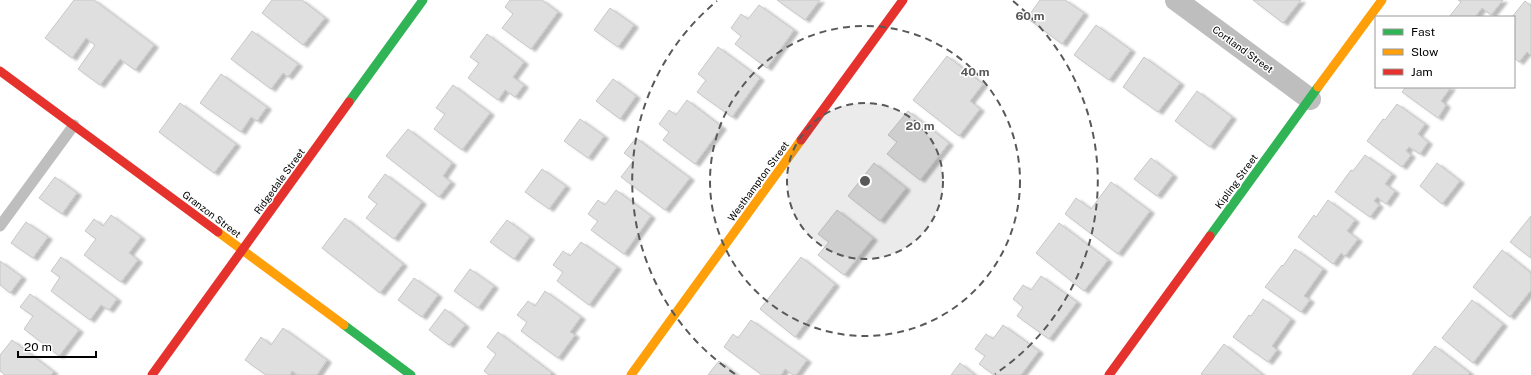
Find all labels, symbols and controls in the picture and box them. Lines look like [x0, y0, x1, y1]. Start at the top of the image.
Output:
text: 60 m [1015, 9, 1045, 23]
legend [1375, 16, 1515, 88]
street label: Cortland Street [1210, 23, 1276, 75]
text: Fast [1411, 25, 1436, 39]
text: Slow [1411, 45, 1439, 59]
text: 40 m [960, 65, 990, 79]
text: Jam [1411, 65, 1433, 79]
text: 20 m [906, 119, 935, 133]
street label: Westhampton Street [725, 139, 791, 223]
street label: Ridgedale Street [251, 146, 307, 216]
street label: Kipling Street [1212, 151, 1260, 211]
centre of rings [858, 174, 872, 188]
street label: Granzon Street [180, 188, 244, 240]
scale bar [18, 333, 96, 359]
text: 20 m [24, 340, 52, 354]

